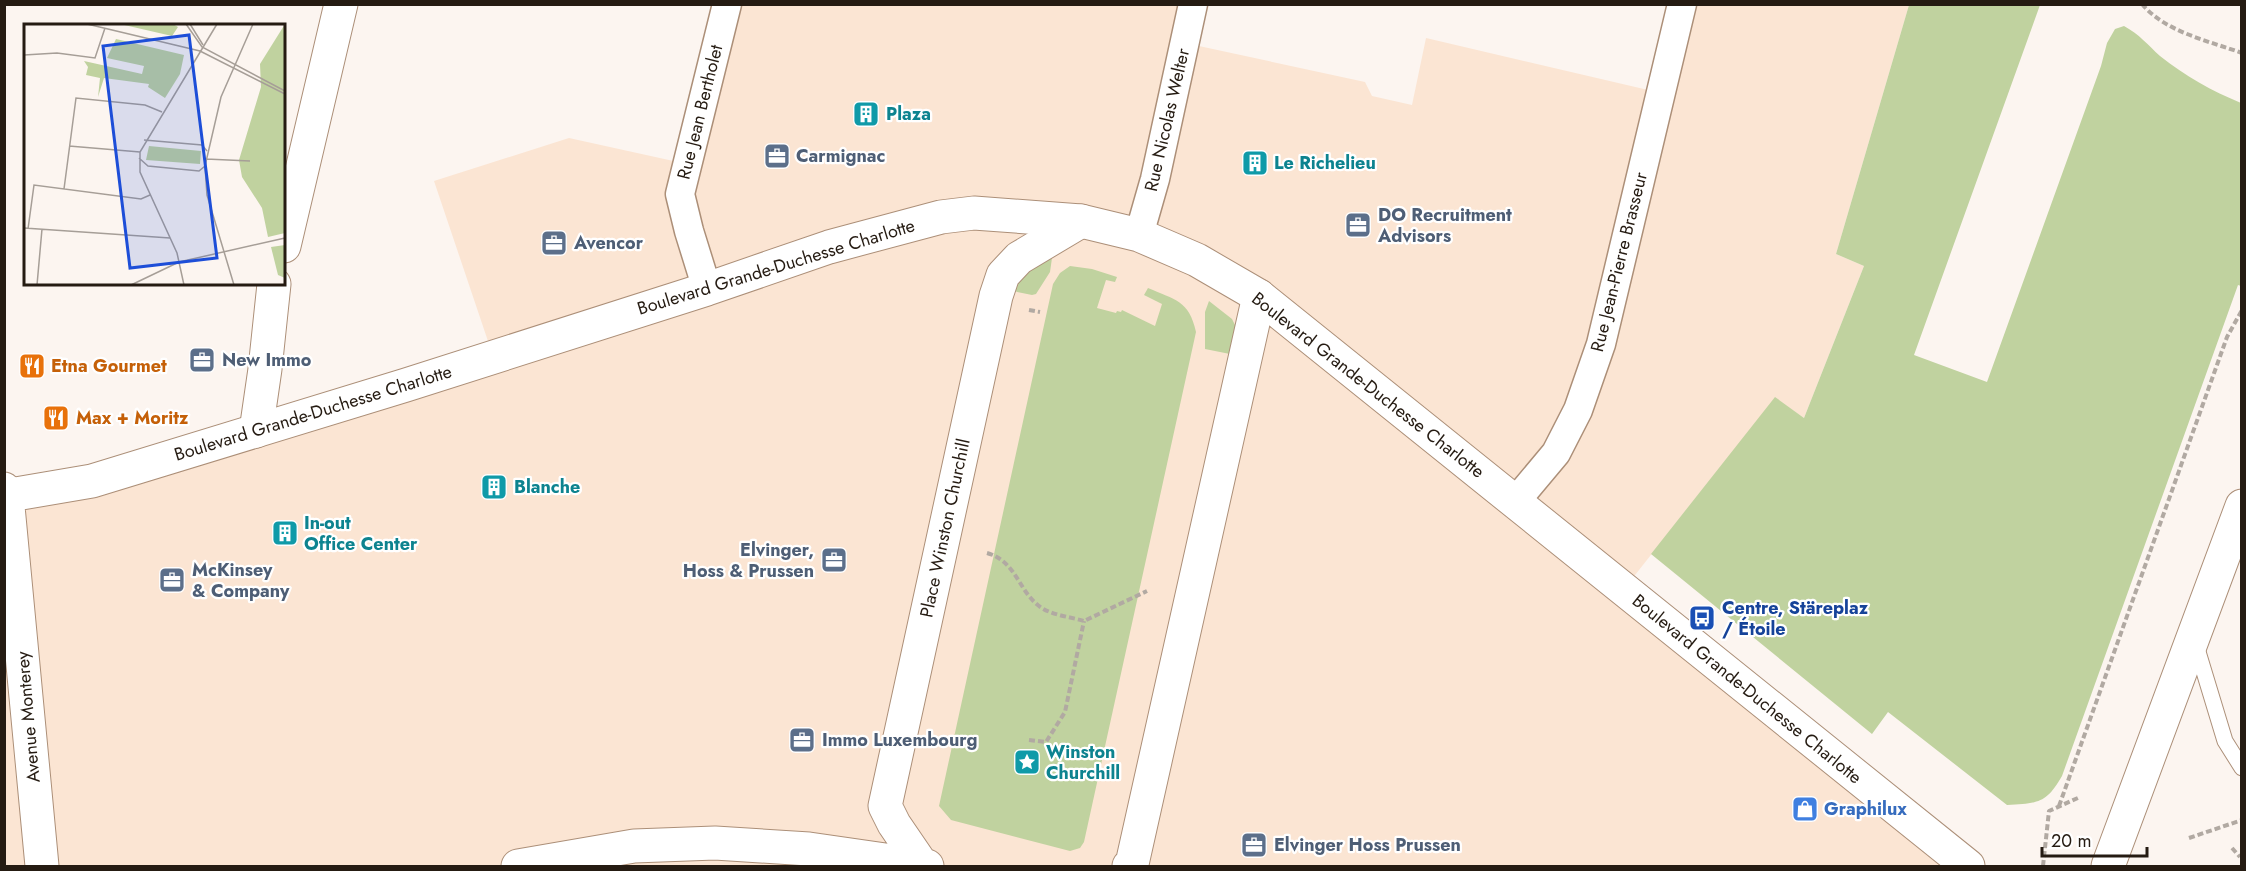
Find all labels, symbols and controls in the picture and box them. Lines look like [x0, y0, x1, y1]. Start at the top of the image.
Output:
inset map [24, 24, 285, 285]
street label: Rue Jean Bertholet [671, 41, 729, 182]
street label: Rue Nicolas Welter [1138, 45, 1196, 194]
building icon: Plaza [851, 99, 881, 129]
place label: Plaza [886, 101, 931, 127]
office icon: Carmignac [762, 141, 792, 171]
place label: Carmignac [796, 143, 885, 169]
building icon: Le Richelieu [1240, 148, 1270, 178]
place label: Le Richelieu [1274, 150, 1376, 176]
street label: Rue Jean-Pierre Brasseur [1584, 169, 1654, 355]
place label: DO Recruitment Advisors [1377, 202, 1512, 249]
office icon: DO Recruitment Advisors [1343, 210, 1373, 240]
street label: Boulevard Grande-Duchesse Charlotte [634, 212, 918, 322]
office icon: Avencor [539, 228, 569, 258]
place label: Avencor [573, 230, 644, 256]
street label: Boulevard Grande-Duchesse Charlotte [1246, 286, 1490, 484]
office icon: New Immo [187, 345, 217, 375]
place label: New Immo [222, 347, 312, 373]
restaurant icon: Etna Gourmet [17, 351, 47, 381]
place label: Etna Gourmet [51, 353, 167, 379]
street label: Boulevard Grande-Duchesse Charlotte [171, 358, 455, 468]
restaurant icon: Max + Moritz [41, 403, 71, 433]
place label: Max + Moritz [76, 405, 189, 431]
street label: Place Winston Churchill [913, 436, 977, 620]
building icon: Blanche [479, 472, 509, 502]
place label: Blanche [514, 474, 580, 500]
place label: In-out Office Center [304, 510, 418, 557]
building icon: In-out Office Center [270, 518, 300, 548]
place label: Elvinger, Hoss & Prussen [683, 537, 814, 584]
office icon: Elvinger, Hoss & Prussen [819, 545, 849, 575]
place label: McKinsey & Company [192, 557, 290, 604]
office icon: McKinsey & Company [157, 565, 187, 595]
street label: Boulevard Grande-Duchesse Charlotte [1626, 588, 1868, 790]
place label: Centre, Stäreplaz / Étoile [1722, 595, 1869, 642]
bus stop icon: Centre, Stäreplaz / Étoile [1687, 603, 1717, 633]
street label: Avenue Monterey [9, 650, 47, 784]
office icon: Immo Luxembourg [787, 725, 817, 755]
place label: Immo Luxembourg [822, 727, 977, 753]
place label: Winston Churchill [1046, 739, 1120, 786]
place icon: Winston Churchill [1012, 747, 1042, 777]
shop icon: Graphilux [1790, 794, 1820, 824]
place label: Graphilux [1824, 796, 1907, 822]
scale bar [2042, 820, 2147, 858]
text: 20 m [2051, 828, 2091, 854]
office icon: Elvinger Hoss Prussen [1239, 830, 1269, 860]
place label: Elvinger Hoss Prussen [1274, 832, 1461, 858]

